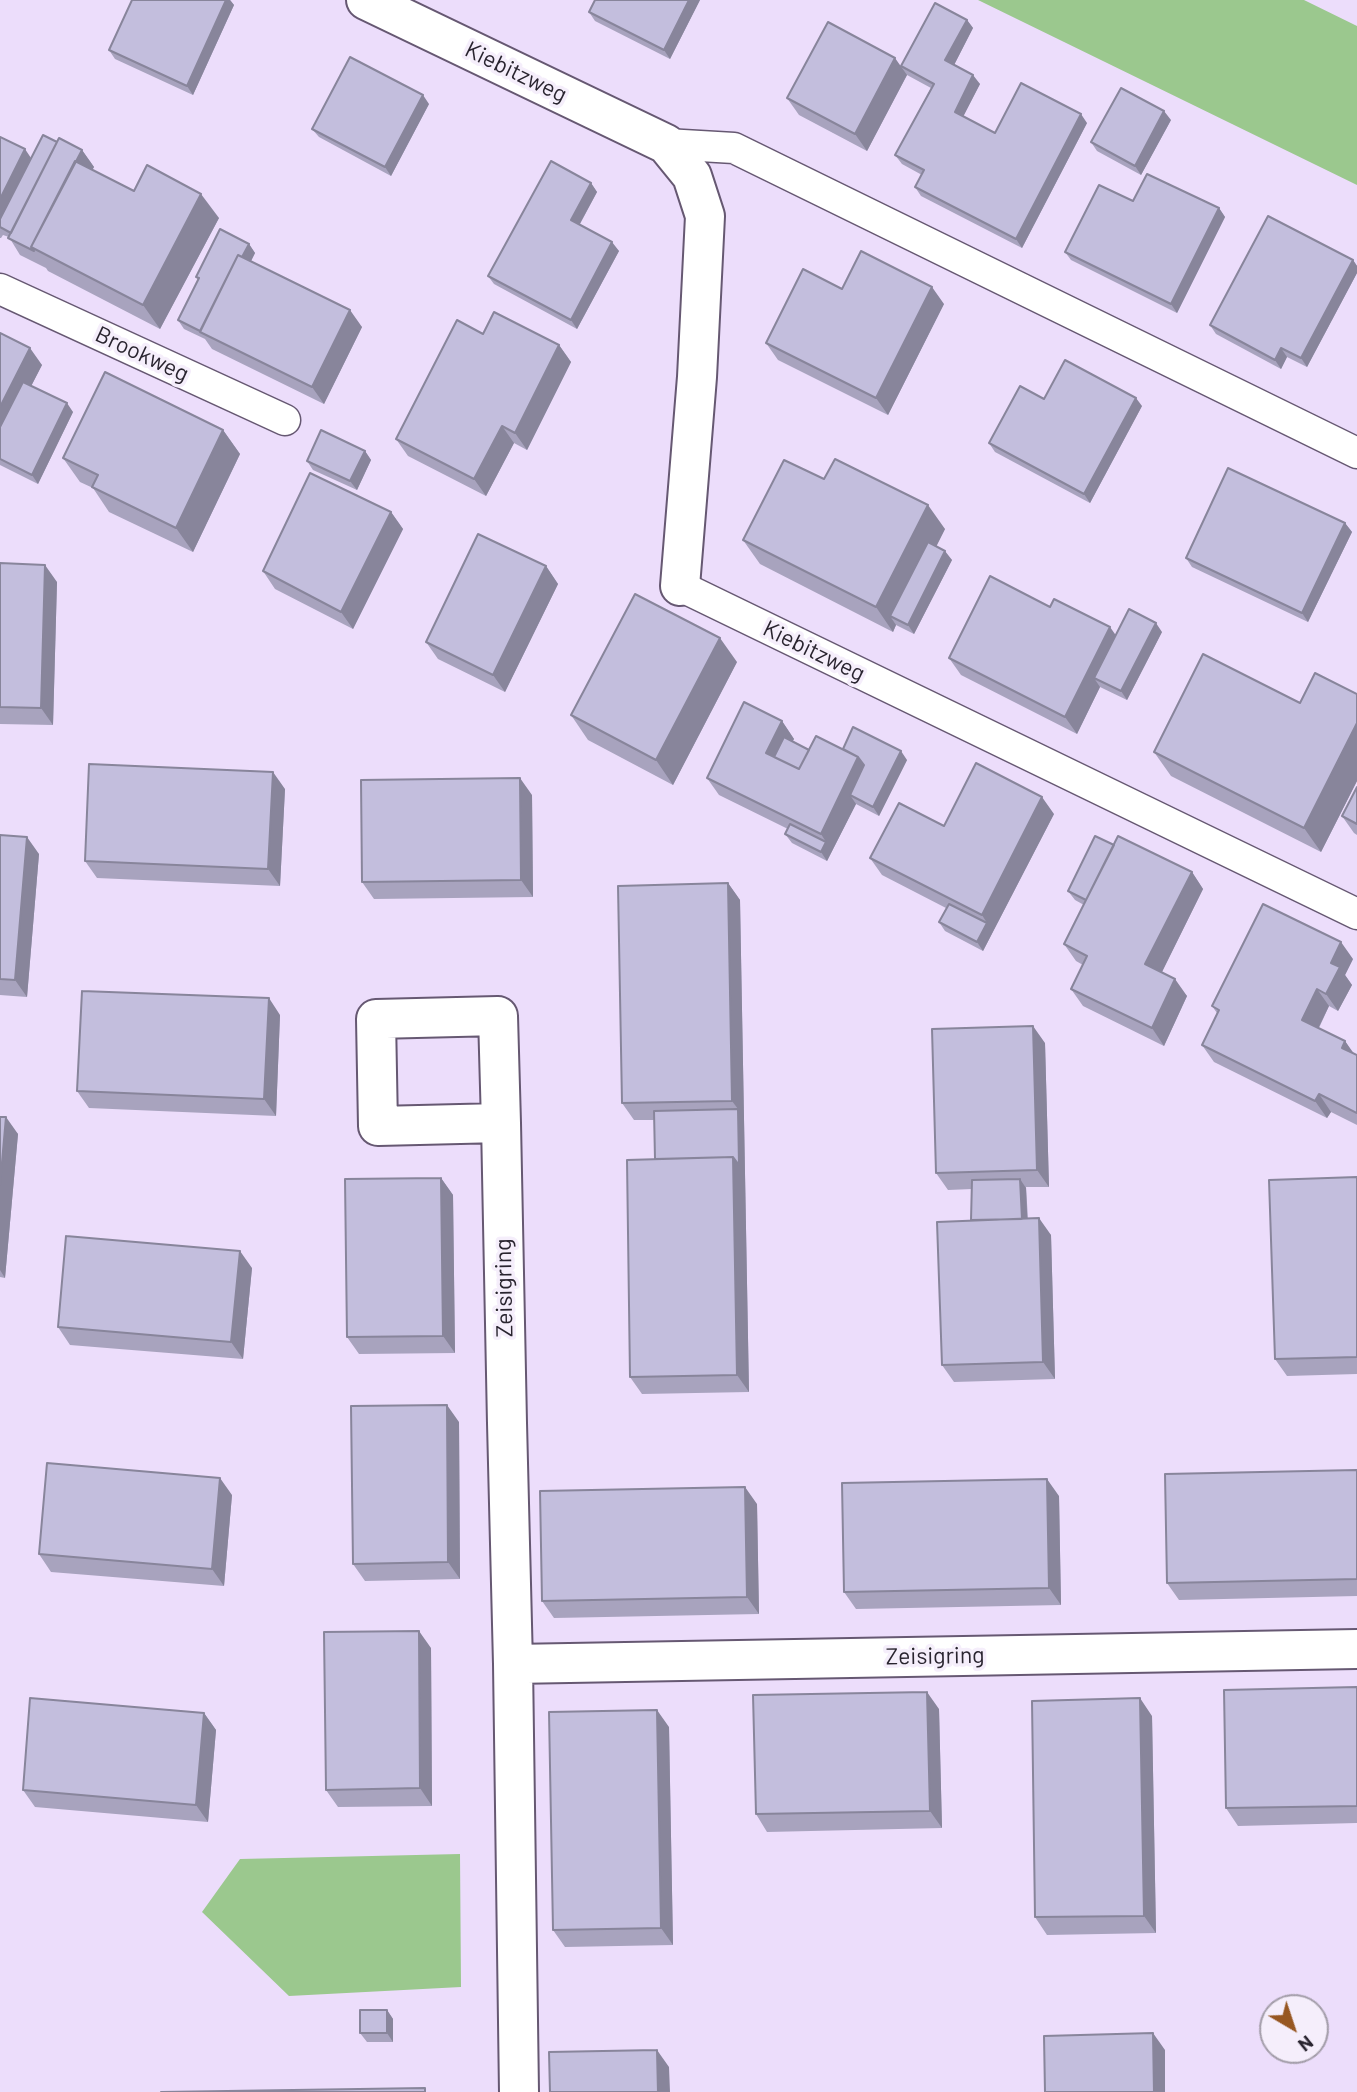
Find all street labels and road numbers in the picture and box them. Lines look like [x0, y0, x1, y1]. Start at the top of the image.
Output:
street label: Kiebitzweg [461, 35, 571, 109]
street label: Brookweg [91, 320, 193, 388]
street label: Kiebitzweg [759, 614, 869, 688]
street label: Zeisigring [489, 1238, 519, 1338]
street label: Zeisigring [885, 1641, 985, 1671]

